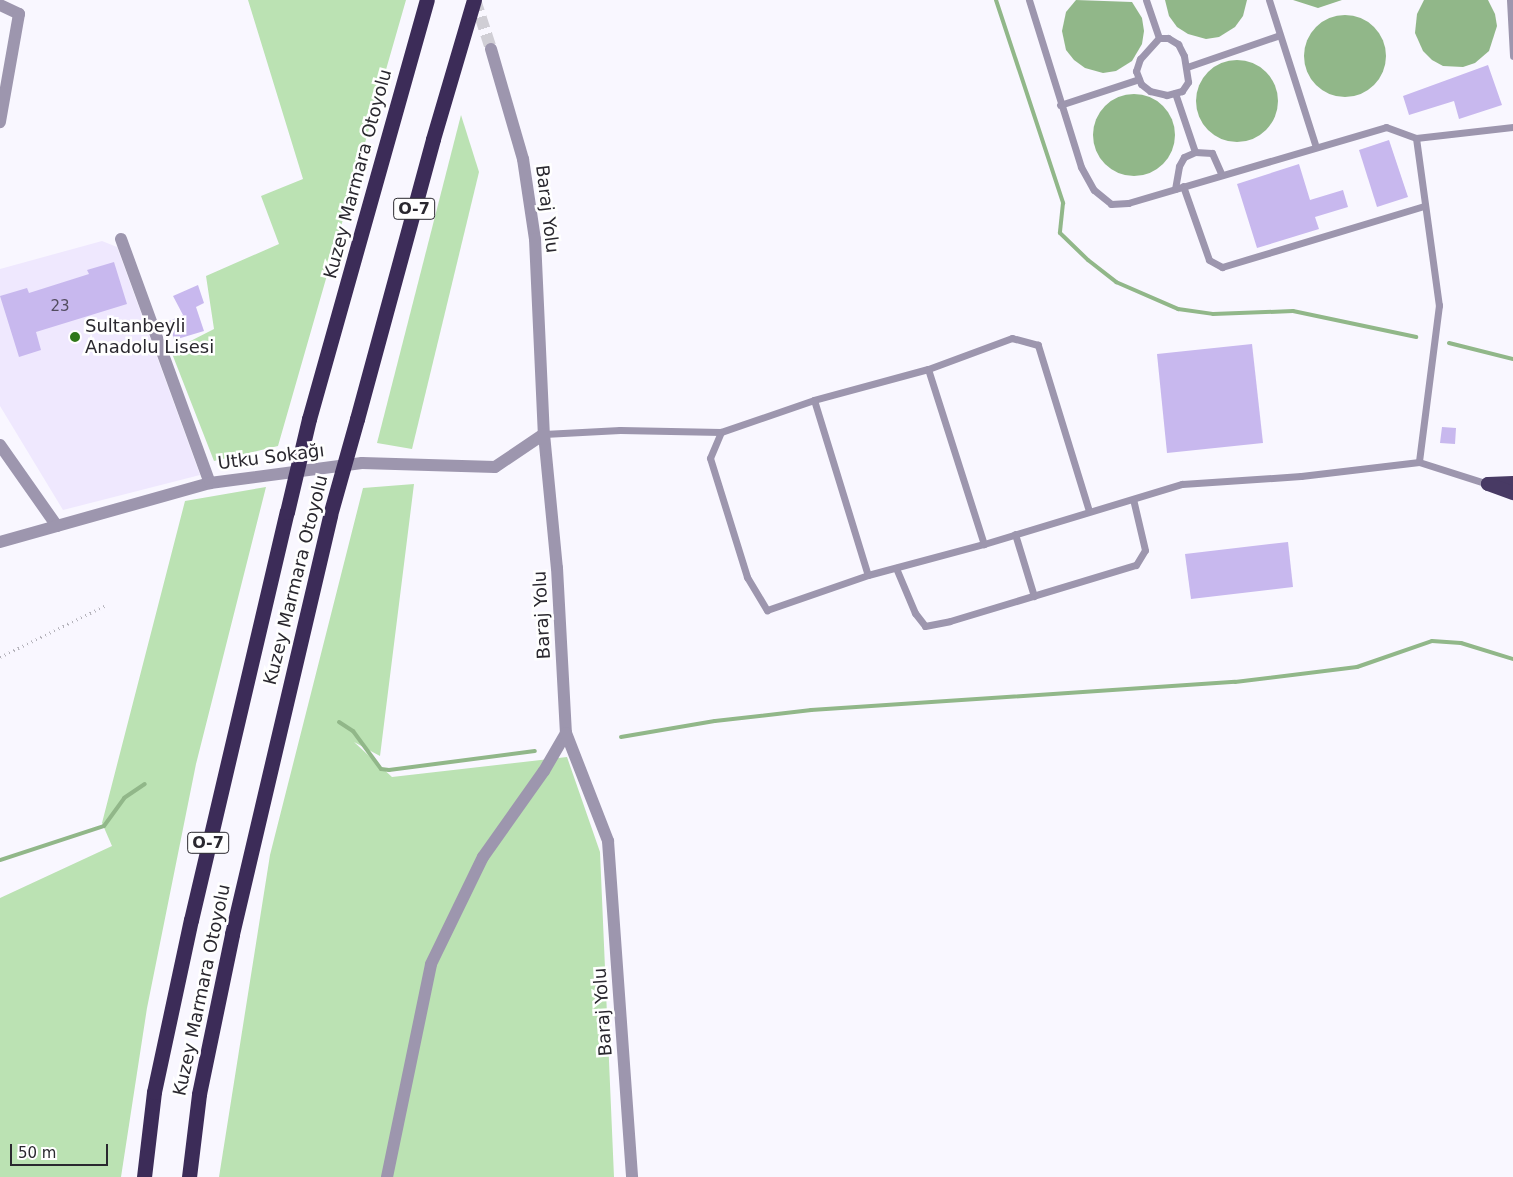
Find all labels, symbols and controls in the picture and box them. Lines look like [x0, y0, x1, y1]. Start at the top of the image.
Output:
street label: Kuzey Marmara Otoyolu [320, 67, 396, 281]
street label: Baraj Yolu [531, 164, 563, 254]
road number: O-7 [393, 195, 435, 222]
house number: 23 [50, 298, 70, 316]
place label: Sultanbeyli Anadolu Lisesi [85, 316, 214, 358]
marker: Sultanbeyli Anadolu Lisesi [69, 331, 81, 343]
street label: Utku Sokağı [216, 440, 326, 474]
street label: Kuzey Marmara Otoyolu [259, 473, 333, 687]
street label: Baraj Yolu [529, 570, 555, 660]
road number: O-7 [187, 830, 229, 856]
street label: Kuzey Marmara Otoyolu [169, 882, 235, 1098]
street label: Baraj Yolu [589, 967, 617, 1057]
scale bar [12, 1134, 110, 1166]
text: 50 m [18, 1144, 56, 1162]

